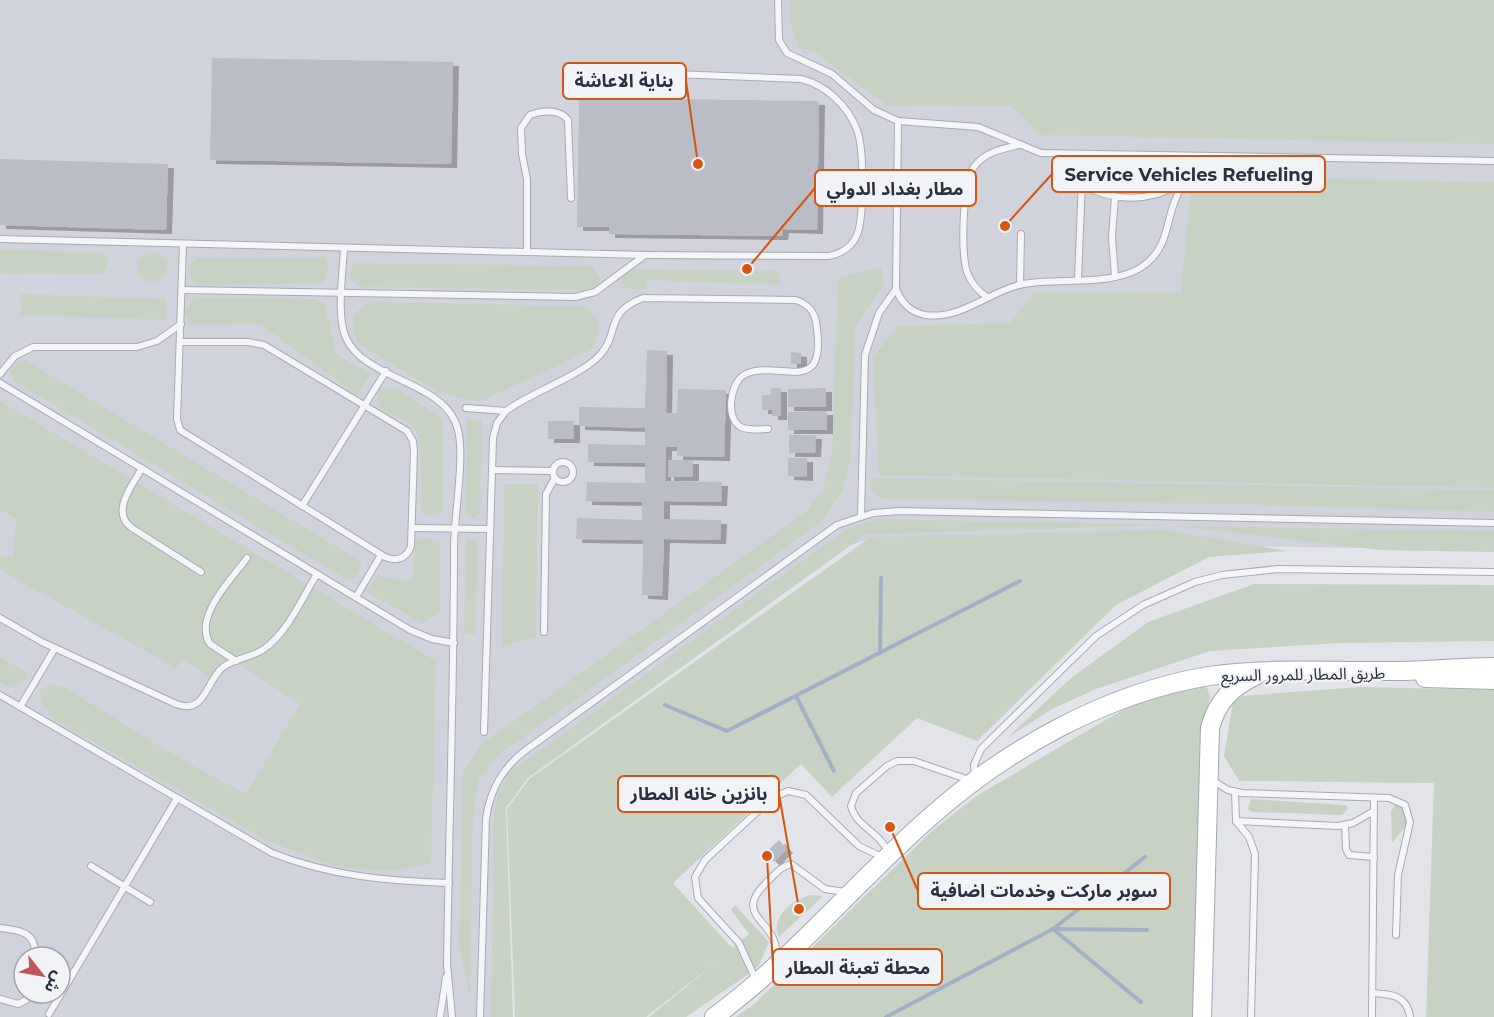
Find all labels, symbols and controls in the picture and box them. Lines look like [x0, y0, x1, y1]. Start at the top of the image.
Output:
callout: بناية الاعاشة [563, 63, 686, 99]
text: بناية الاعاشة [574, 70, 674, 92]
callout: Service Vehicles Refueling [1052, 156, 1325, 192]
text: Service Vehicles Refueling [1065, 164, 1313, 186]
callout: مطار بغداد الدولي [815, 170, 976, 206]
text: مطار بغداد الدولي [827, 178, 963, 203]
street label: طريق المطار للمرور السريع [1221, 664, 1386, 688]
callout: بانزين خانه المطار [618, 776, 779, 812]
text: بانزين خانه المطار [630, 783, 767, 805]
callout: سوبر ماركت وخدمات اضافية [918, 873, 1170, 909]
text: سوبر ماركت وخدمات اضافية [930, 880, 1158, 902]
north arrow [12, 945, 72, 1005]
callout: محطة تعبئة المطار [773, 949, 942, 985]
text: محطة تعبئة المطار [785, 957, 930, 979]
text: ش [41, 968, 68, 997]

